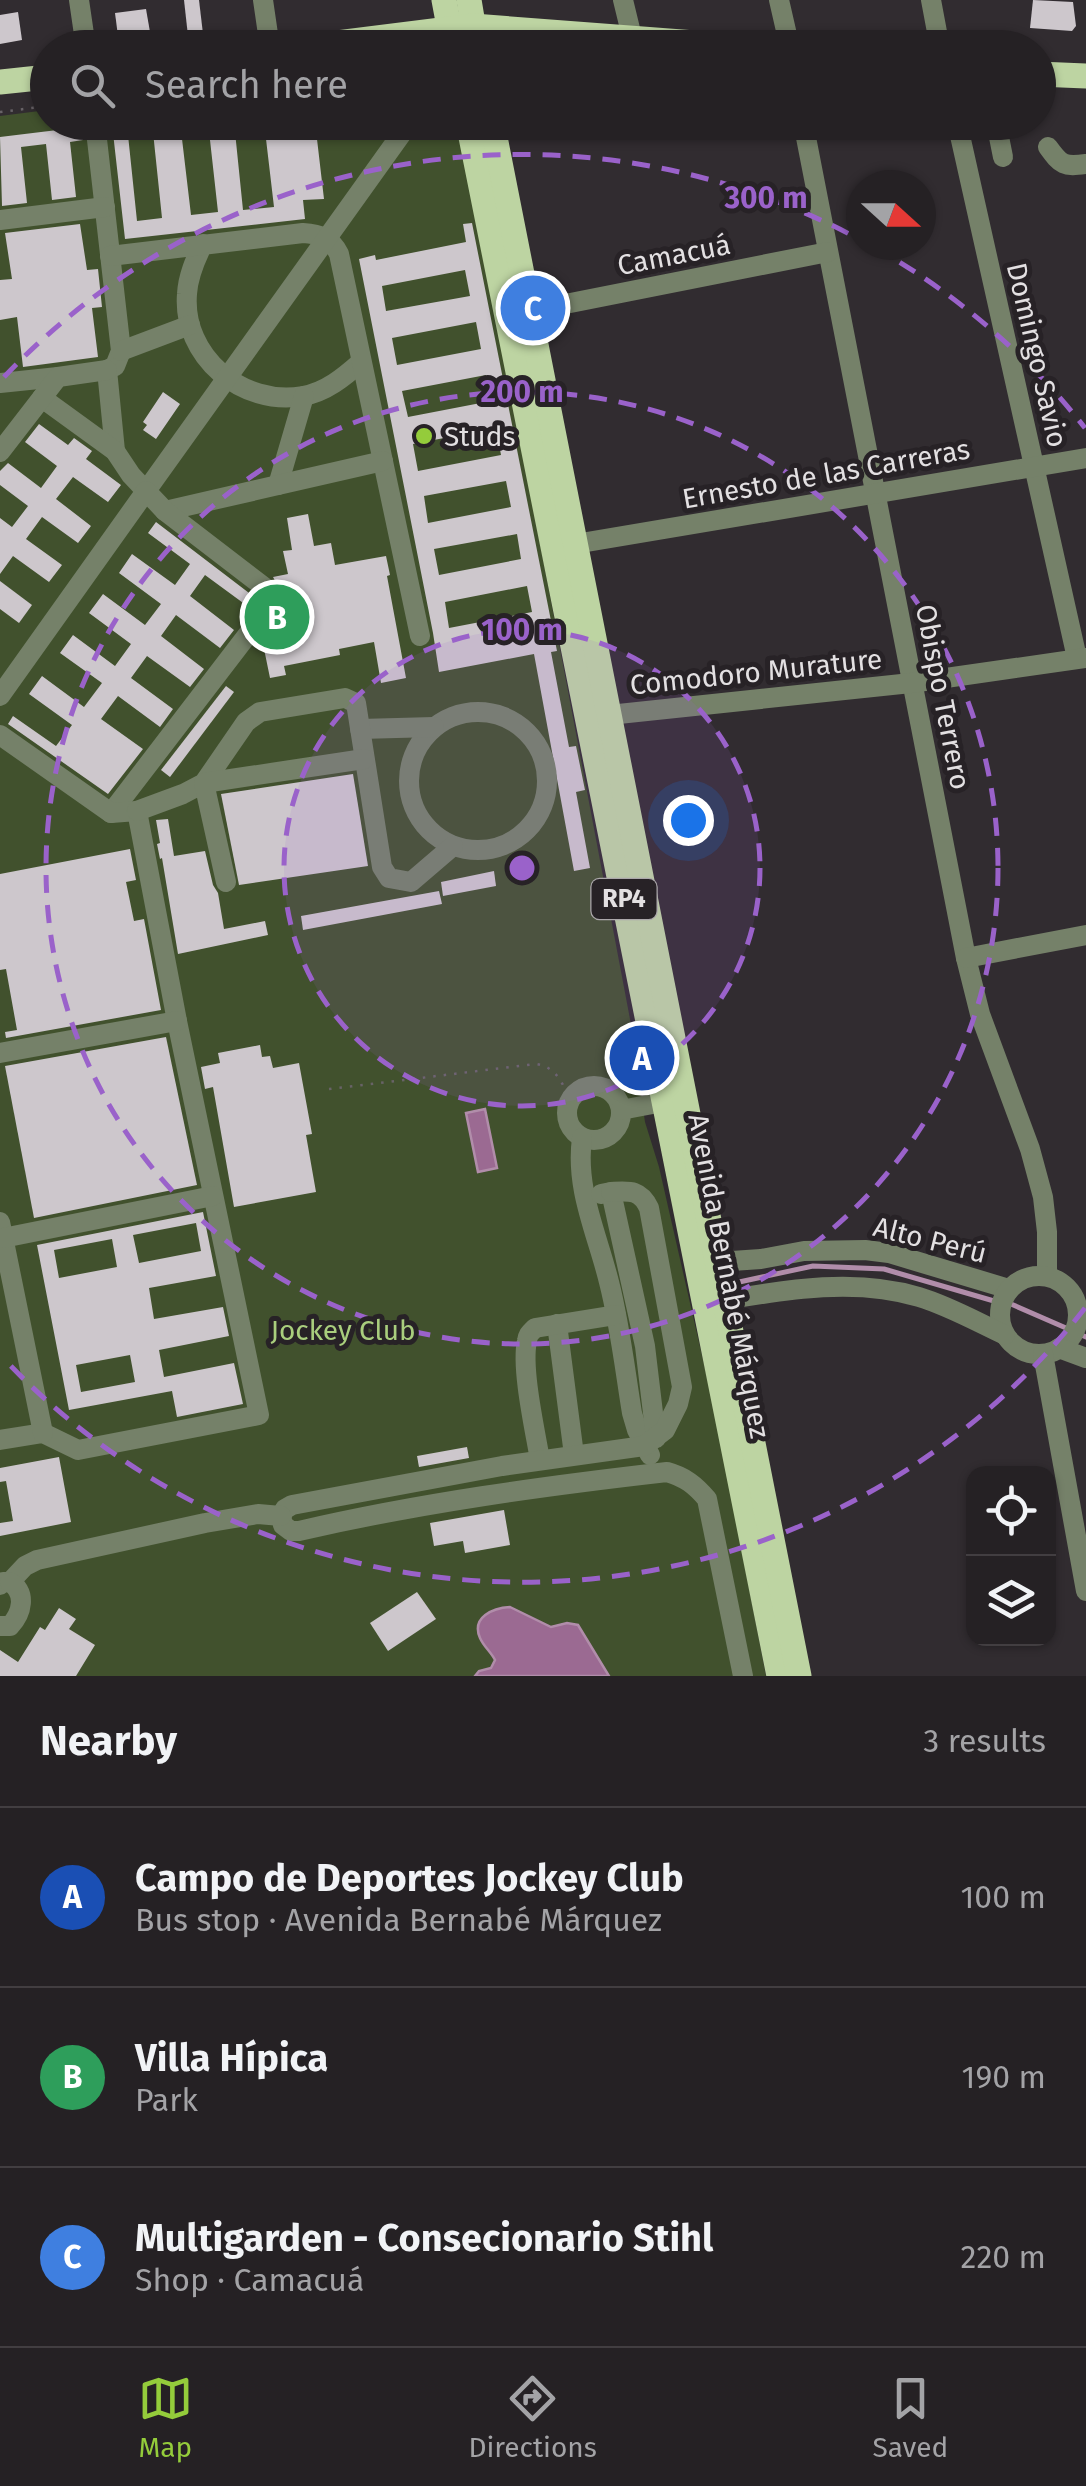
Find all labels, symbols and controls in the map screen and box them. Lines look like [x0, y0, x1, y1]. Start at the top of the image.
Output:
search box [30, 30, 1056, 140]
icon: search [65, 58, 120, 113]
text: Search here [145, 62, 348, 108]
north arrow [846, 170, 936, 260]
text: 300 m [723, 180, 808, 216]
street label: Camacuá [615, 228, 733, 282]
street label: Domingo Savio [1000, 259, 1074, 451]
pin: C [500, 270, 566, 346]
text: 200 m [480, 374, 564, 410]
place label: Studs [444, 420, 515, 453]
marker: Studs [413, 425, 435, 447]
street label: Ernesto de las Carreras [680, 432, 972, 516]
pin: B [244, 580, 310, 654]
street label: Obispo Terrero [909, 602, 977, 792]
text: 100 m [481, 612, 563, 648]
street label: Comodoro Murature [628, 642, 884, 702]
your location [663, 795, 714, 846]
centre of rings [504, 850, 540, 886]
road number: RP4 [592, 879, 656, 919]
pin: A [610, 1020, 674, 1096]
street label: Avenida Bernabé Márquez [681, 1111, 777, 1441]
street label: Alto Perú [870, 1210, 990, 1270]
park label: Jockey Club [270, 1314, 416, 1347]
map controls [966, 1466, 1056, 1646]
button: locate [966, 1466, 1056, 1556]
button: layers [966, 1556, 1056, 1646]
text: Nearby [40, 1716, 177, 1766]
text: 3 results [923, 1722, 1046, 1760]
text: Campo de Deportes Jockey Club [135, 1855, 684, 1901]
text: A [63, 1878, 82, 1916]
text: 100 m [961, 1878, 1046, 1916]
text: Bus stop · Avenida Bernabé Márquez [135, 1901, 662, 1939]
text: Villa Hípica [135, 2035, 328, 2081]
text: B [63, 2058, 82, 2096]
text: 190 m [962, 2058, 1046, 2096]
text: Park [135, 2081, 198, 2119]
text: Multigarden - Consecionario Stihl [135, 2215, 713, 2261]
text: C [63, 2238, 82, 2276]
text: 220 m [961, 2238, 1046, 2276]
text: Shop · Camacuá [135, 2261, 364, 2299]
tab: Map [138, 2371, 193, 2464]
tab: Directions [468, 2371, 597, 2464]
tab: Saved [872, 2371, 948, 2464]

